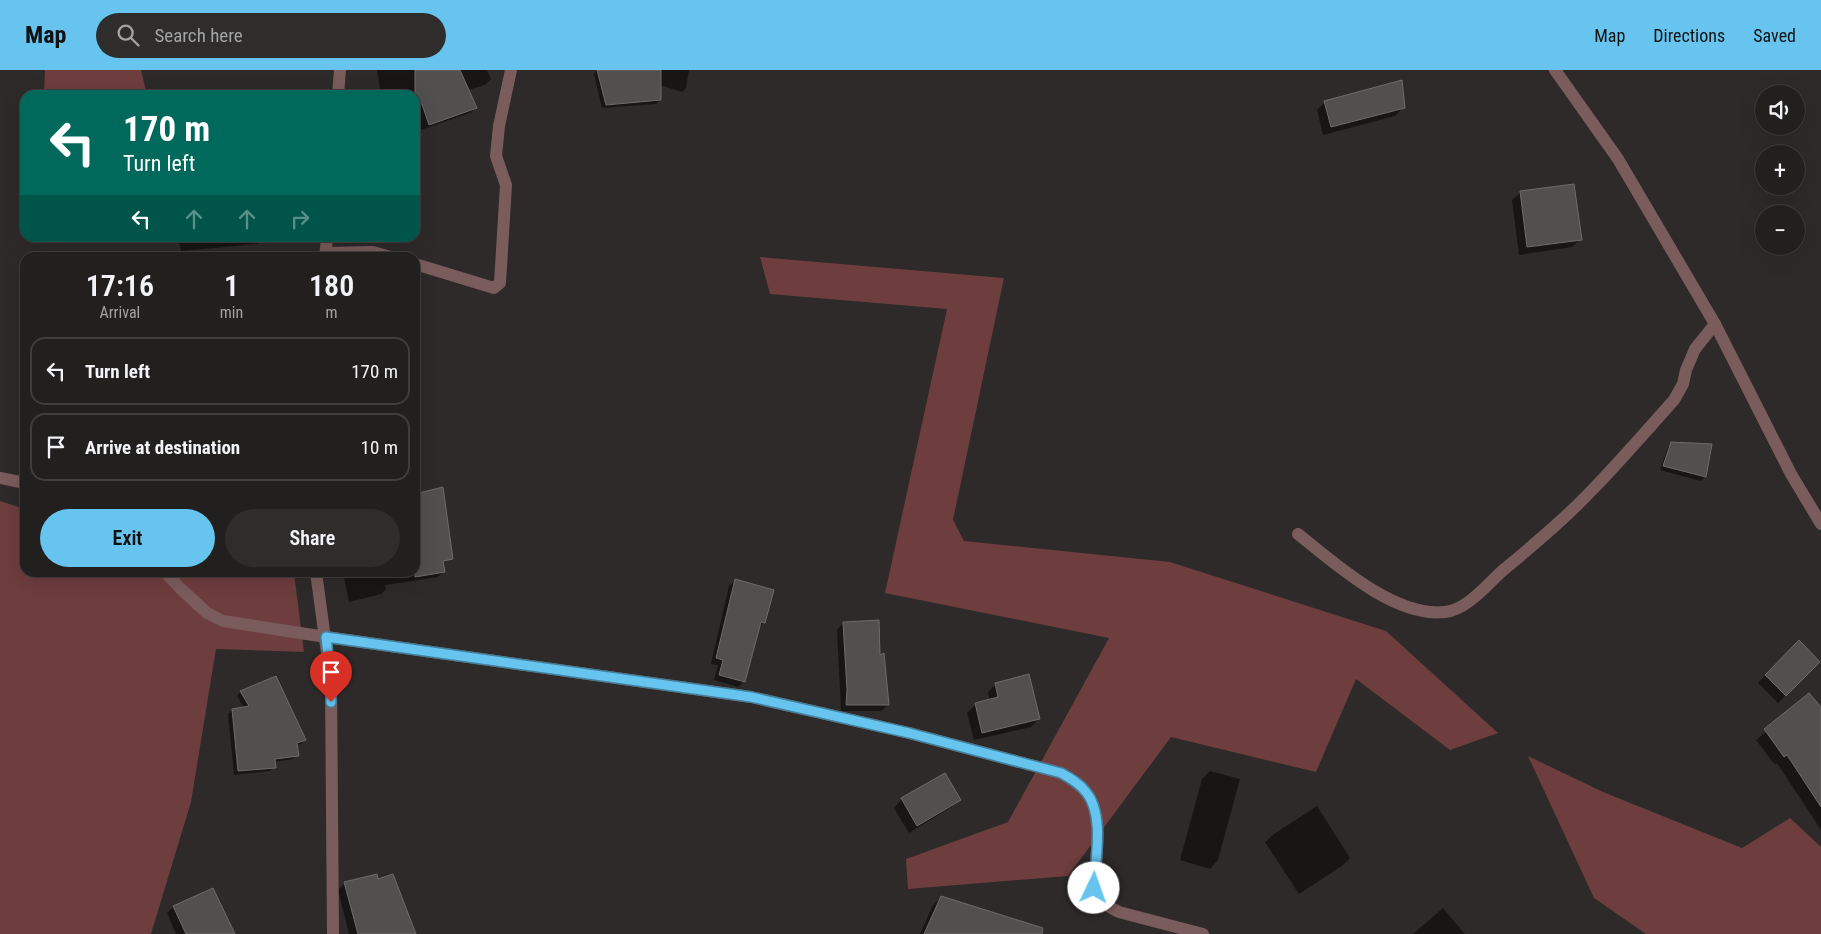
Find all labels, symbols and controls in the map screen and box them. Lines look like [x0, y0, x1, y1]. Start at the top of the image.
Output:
search box [96, 13, 446, 58]
text: Map [25, 21, 66, 49]
icon: search [114, 21, 142, 49]
text: Search here [154, 24, 243, 47]
text: Map [1594, 25, 1625, 46]
text: Directions [1653, 25, 1725, 46]
text: Saved [1753, 25, 1796, 46]
map controls [1755, 85, 1805, 255]
button: sound [1755, 85, 1805, 135]
text: 170 m [123, 109, 210, 150]
icon: left [40, 110, 105, 175]
button: + [1755, 145, 1805, 195]
text: Turn left [123, 151, 195, 176]
icon: left [127, 205, 155, 233]
icon: ahead [180, 205, 208, 233]
icon: ahead [233, 205, 261, 233]
icon: right [286, 205, 314, 233]
button: − [1755, 205, 1805, 255]
text: 17:16 [86, 268, 154, 303]
text: 1 [224, 268, 239, 303]
text: 180 [309, 268, 354, 303]
text: Arrival [100, 303, 140, 322]
text: min [220, 303, 243, 322]
text: m [326, 303, 338, 322]
icon: left [42, 357, 70, 385]
text: Turn left [85, 360, 150, 383]
text: 170 m [351, 360, 398, 383]
icon: arrive [42, 433, 70, 461]
text: Arrive at destination [85, 436, 240, 459]
text: 10 m [361, 436, 398, 459]
button: Exit [40, 509, 215, 567]
button: Share [225, 509, 400, 567]
pin [310, 651, 352, 702]
icon: arrive [317, 658, 345, 686]
position arrow [1067, 861, 1119, 913]

